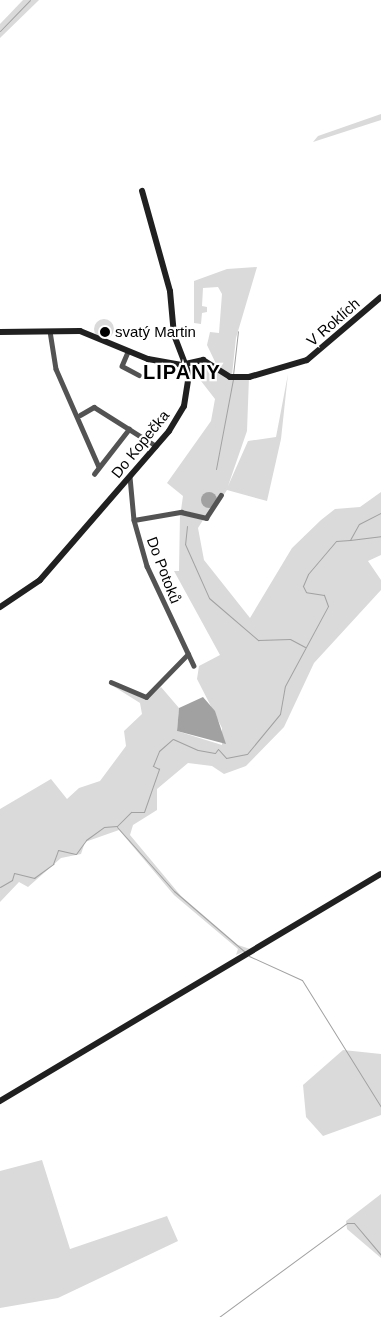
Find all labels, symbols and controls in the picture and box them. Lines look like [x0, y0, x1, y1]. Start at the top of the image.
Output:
street label: V Roklích [303, 294, 363, 350]
place label: svatý Martin [115, 323, 196, 341]
marker: svatý Martin [99, 326, 111, 338]
district label: LIPANY [142, 360, 222, 384]
street label: Do Kopečka [107, 407, 173, 481]
street label: Do Potoků [143, 534, 185, 606]

